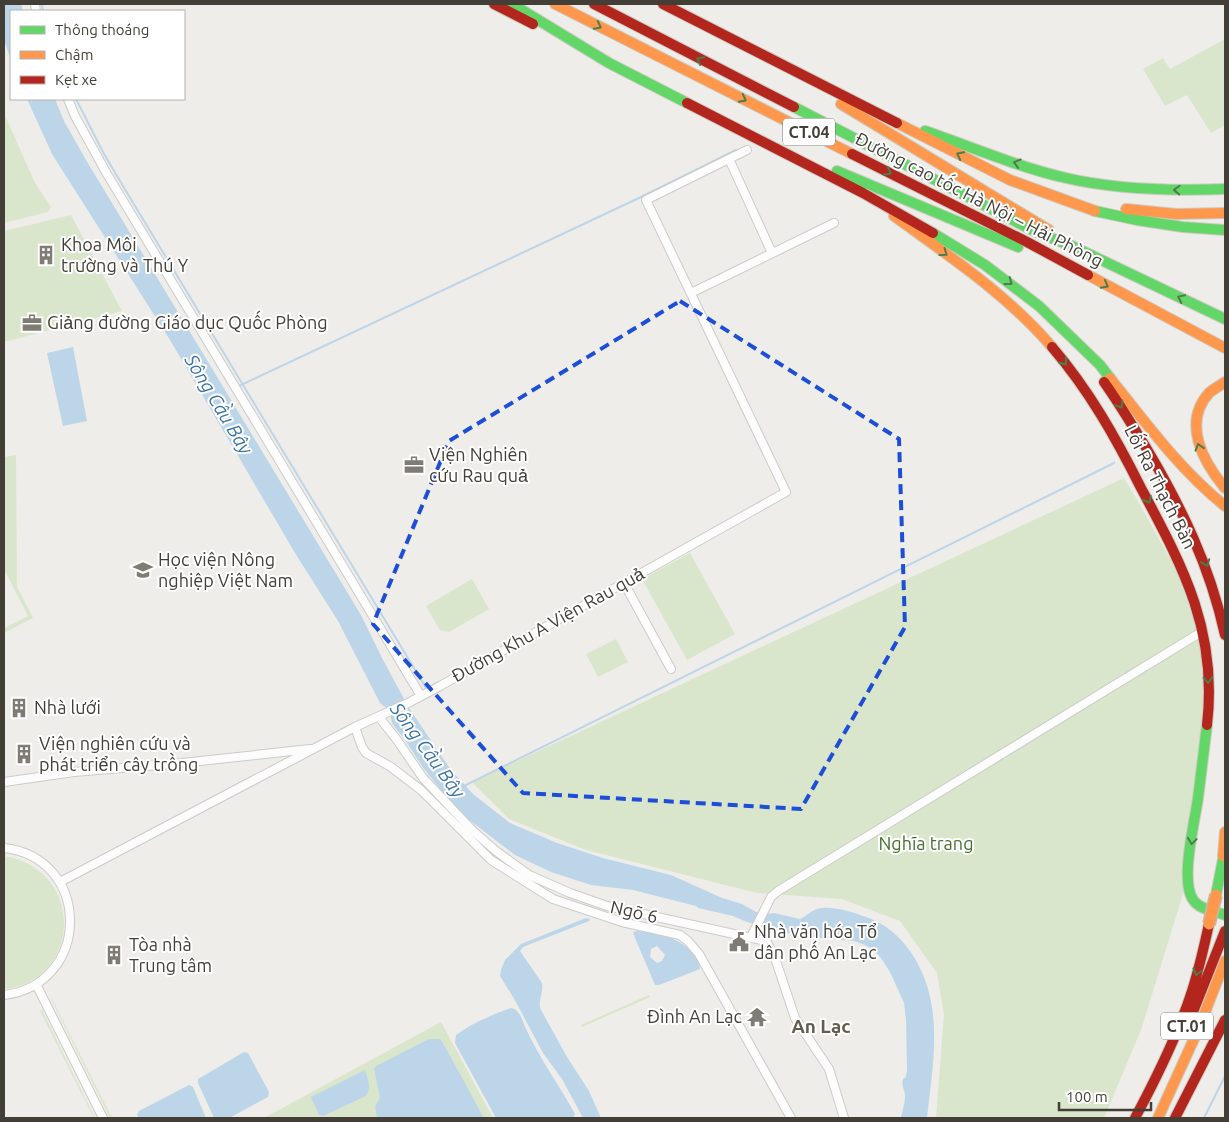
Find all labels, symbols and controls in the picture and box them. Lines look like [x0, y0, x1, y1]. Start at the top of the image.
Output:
legend [10, 10, 185, 100]
one-way arrow [593, 20, 602, 30]
text: Thông thoáng [55, 21, 149, 38]
text: Chậm [55, 46, 93, 63]
one-way arrow [696, 56, 705, 66]
text: Kẹt xe [55, 71, 97, 88]
one-way arrow [738, 93, 747, 103]
road number: CT.04 [783, 118, 835, 146]
street label: Đường cao tốc Hà Nội – Hải Phòng [852, 126, 1108, 271]
one-way arrow [956, 151, 965, 161]
one-way arrow [1014, 159, 1022, 169]
one-way arrow [883, 166, 892, 176]
one-way arrow [1172, 185, 1180, 196]
place label: Khoa Môi trường và Thú Y [61, 234, 189, 275]
building icon: Khoa Môi trường và Thú Y [35, 244, 57, 266]
one-way arrow [938, 247, 948, 256]
one-way arrow [1003, 276, 1013, 285]
one-way arrow [1100, 279, 1109, 289]
one-way arrow [1177, 294, 1186, 305]
place label: Giảng đường Giáo dục Quốc Phòng [47, 310, 328, 333]
office icon: Giảng đường Giáo dục Quốc Phòng [21, 312, 43, 334]
water label: Sông Cầu Bây [180, 348, 259, 459]
one-way arrow [1059, 356, 1068, 365]
one-way arrow [1114, 400, 1123, 409]
street label: Lối Ra Thạch Bàn [1121, 420, 1203, 552]
place label: Viện Nghiên cứu Rau quả [429, 444, 529, 485]
one-way arrow [1195, 444, 1205, 452]
office icon: Viện Nghiên cứu Rau quả [403, 454, 425, 476]
one-way arrow [1142, 495, 1152, 504]
place label: Học viện Nông nghiệp Việt Nam [158, 549, 293, 590]
one-way arrow [1200, 558, 1210, 567]
school or university icon: Học viện Nông nghiệp Việt Nam [132, 559, 154, 581]
street label: Đường Khu A Viện Rau quả [448, 562, 648, 685]
one-way arrow [1203, 676, 1213, 684]
water label: Sông Cầu Bây [385, 696, 472, 803]
building icon: Nhà lưới [8, 697, 30, 719]
place label: Nhà lưới [34, 697, 101, 717]
place label: Viện nghiên cứu và phát triển cây trồng [39, 733, 198, 774]
building icon: Viện nghiên cứu và phát triển cây trồng [13, 743, 35, 765]
park label: Nghĩa trang [879, 833, 974, 853]
one-way arrow [1187, 837, 1197, 845]
street label: Ngõ 6 [609, 896, 660, 926]
place label: Nhà văn hóa Tổ dân phố An Lạc [754, 921, 877, 962]
public building icon: Nhà văn hóa Tổ dân phố An Lạc [728, 931, 750, 953]
place label: Tòa nhà Trung tâm [129, 934, 212, 975]
building icon: Tòa nhà Trung tâm [103, 944, 125, 966]
one-way arrow [1193, 967, 1203, 975]
place label: Đình An Lạc [647, 1006, 742, 1026]
temple icon: Đình An Lạc [746, 1006, 768, 1028]
road number: CT.01 [1161, 1012, 1213, 1040]
district label: An Lạc [791, 1015, 851, 1037]
scale bar [1059, 1080, 1152, 1112]
text: 100 m [1066, 1088, 1108, 1105]

